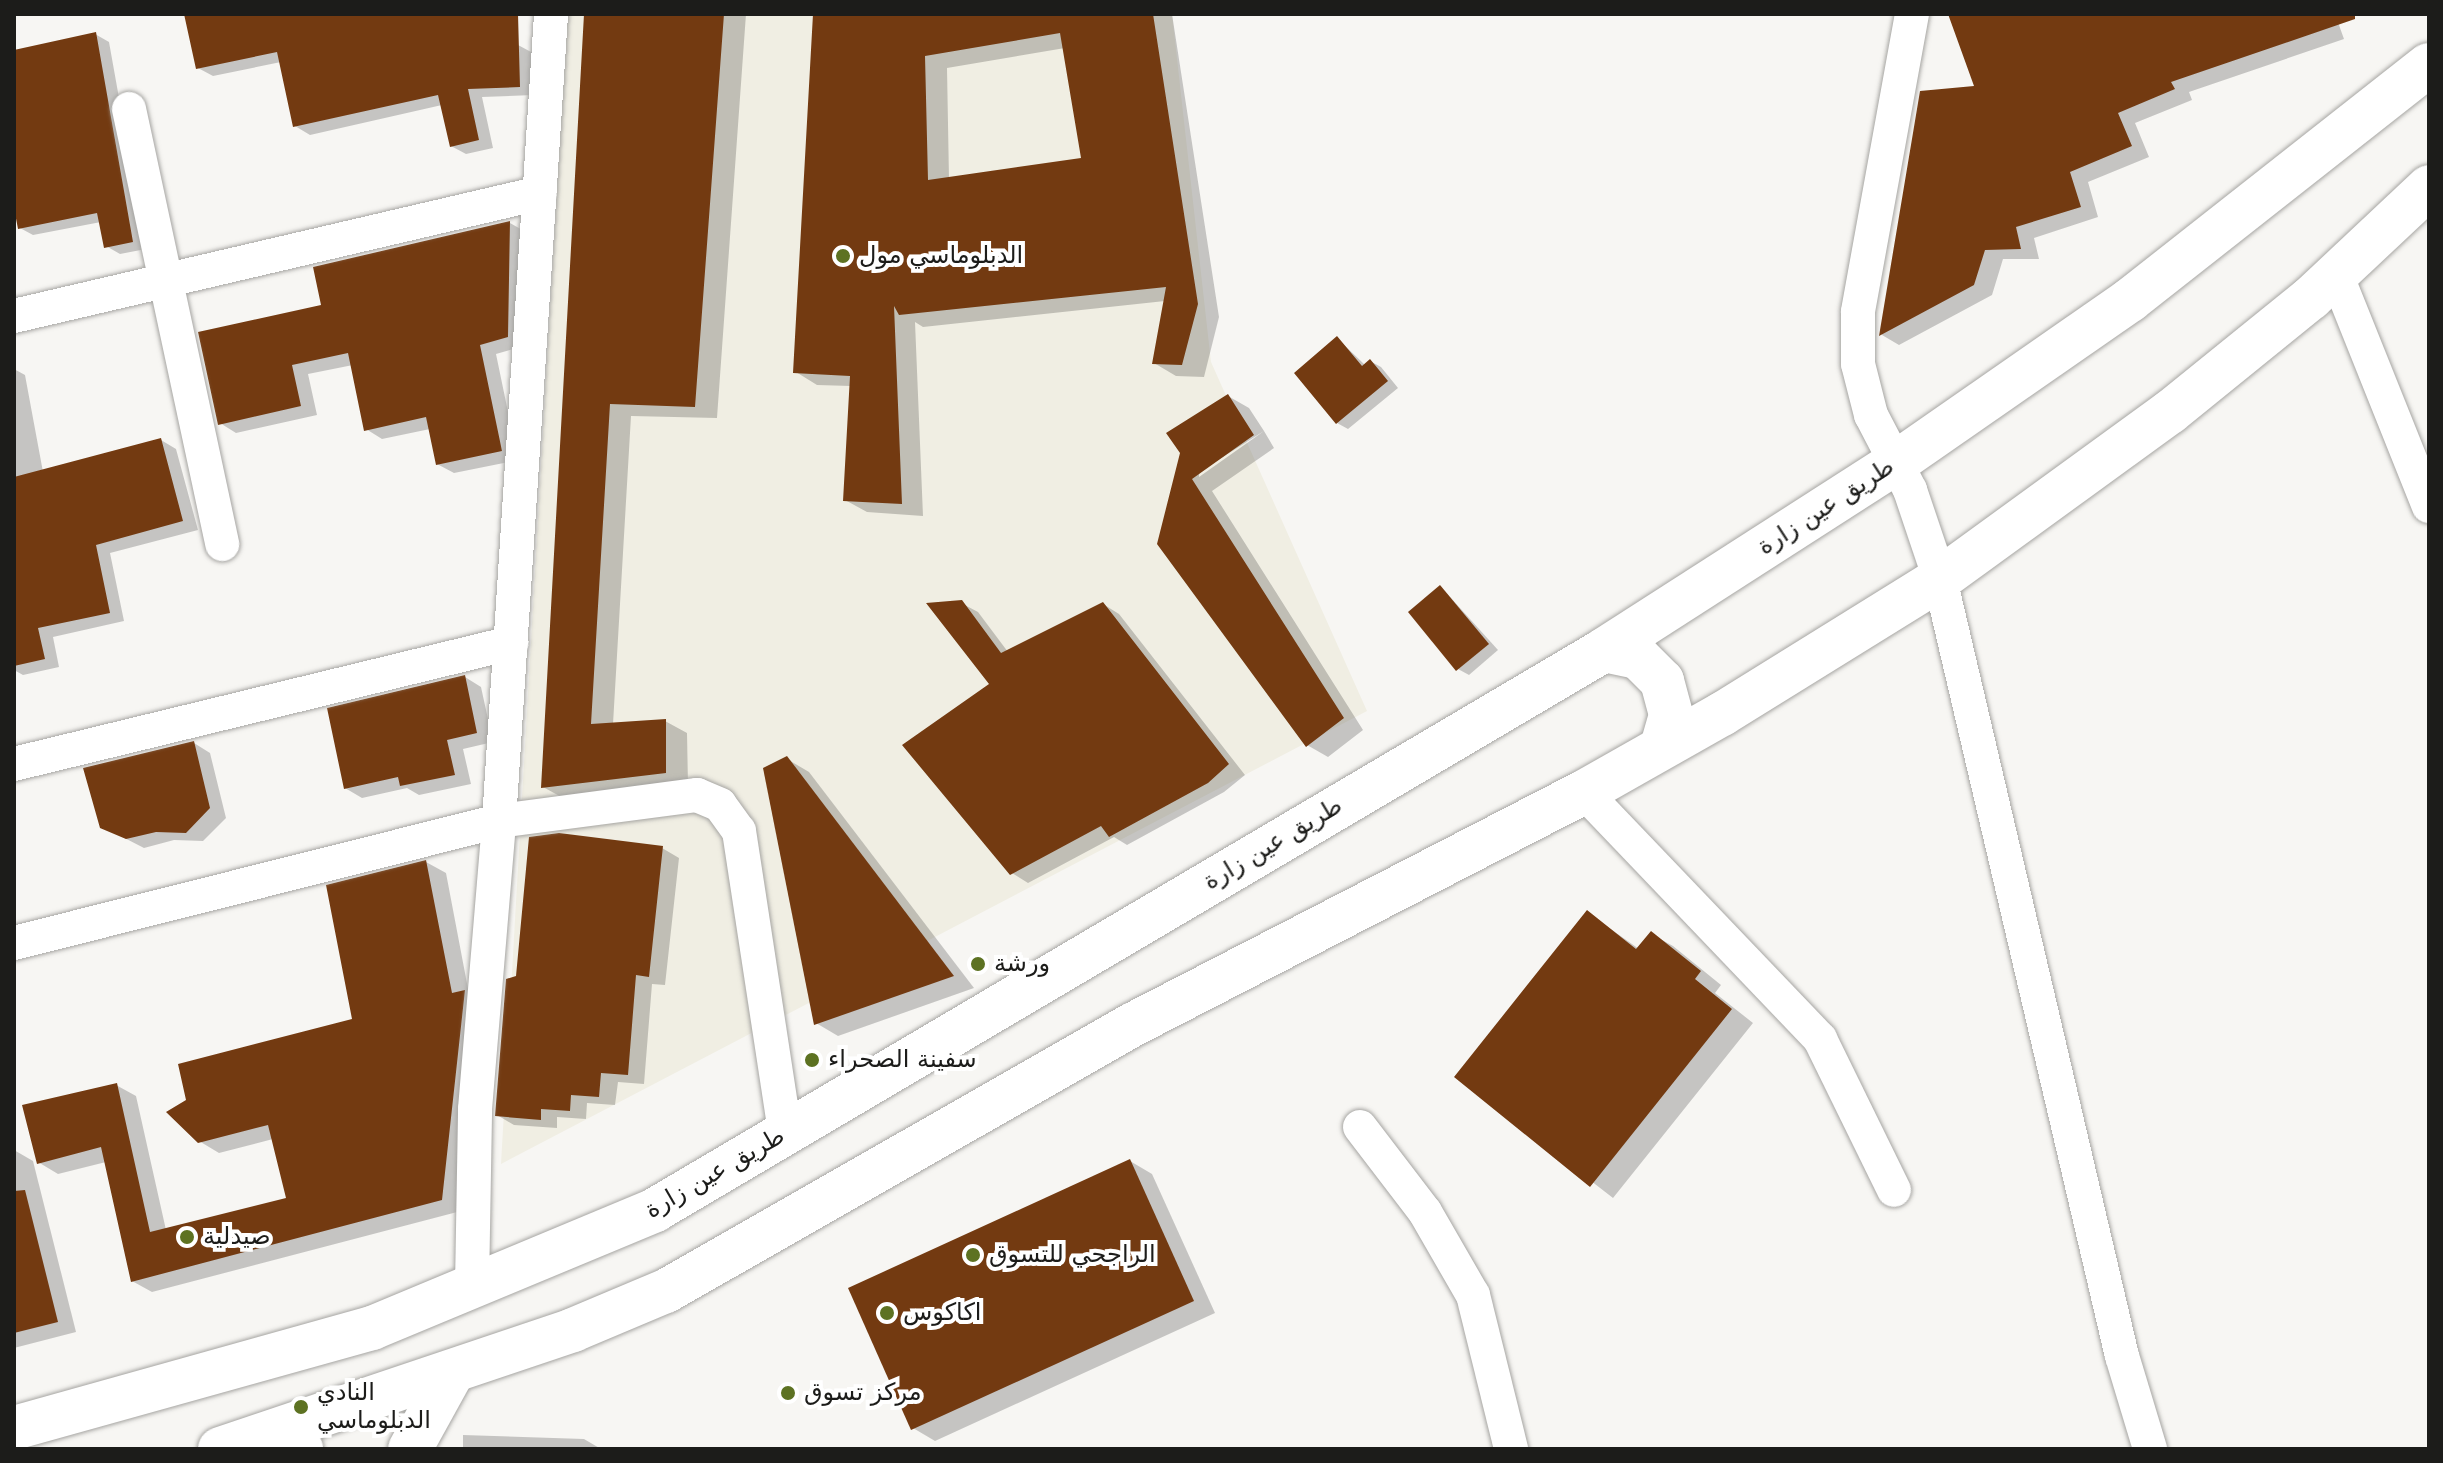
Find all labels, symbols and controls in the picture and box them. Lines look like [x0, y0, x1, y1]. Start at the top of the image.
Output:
place label: الدبلوماسي مول [859, 242, 1023, 270]
marker: الدبلوماسي مول [834, 247, 852, 265]
street label: طريق عين زارة [1753, 452, 1899, 562]
street label: طريق عين زارة [1198, 791, 1348, 897]
place label: ورشة [994, 950, 1050, 978]
marker: ورشة [969, 955, 987, 973]
place label: سفينة الصحراء [828, 1046, 977, 1074]
marker: سفينة الصحراء [803, 1051, 821, 1069]
street label: طريق عين زارة [640, 1121, 790, 1225]
place label: صيدلية [203, 1223, 271, 1251]
marker: صيدلية [178, 1228, 196, 1246]
place label: الراجحي للتسوق [989, 1241, 1156, 1269]
marker: الراجحي للتسوق [964, 1246, 982, 1264]
place label: اكاكوس [903, 1299, 982, 1327]
marker: اكاكوس [878, 1304, 896, 1322]
place label: النادي الدبلوماسي [317, 1379, 431, 1435]
place label: مركز تسوق [804, 1379, 922, 1407]
marker: مركز تسوق [779, 1384, 797, 1402]
marker: النادي الدبلوماسي [292, 1398, 310, 1416]

